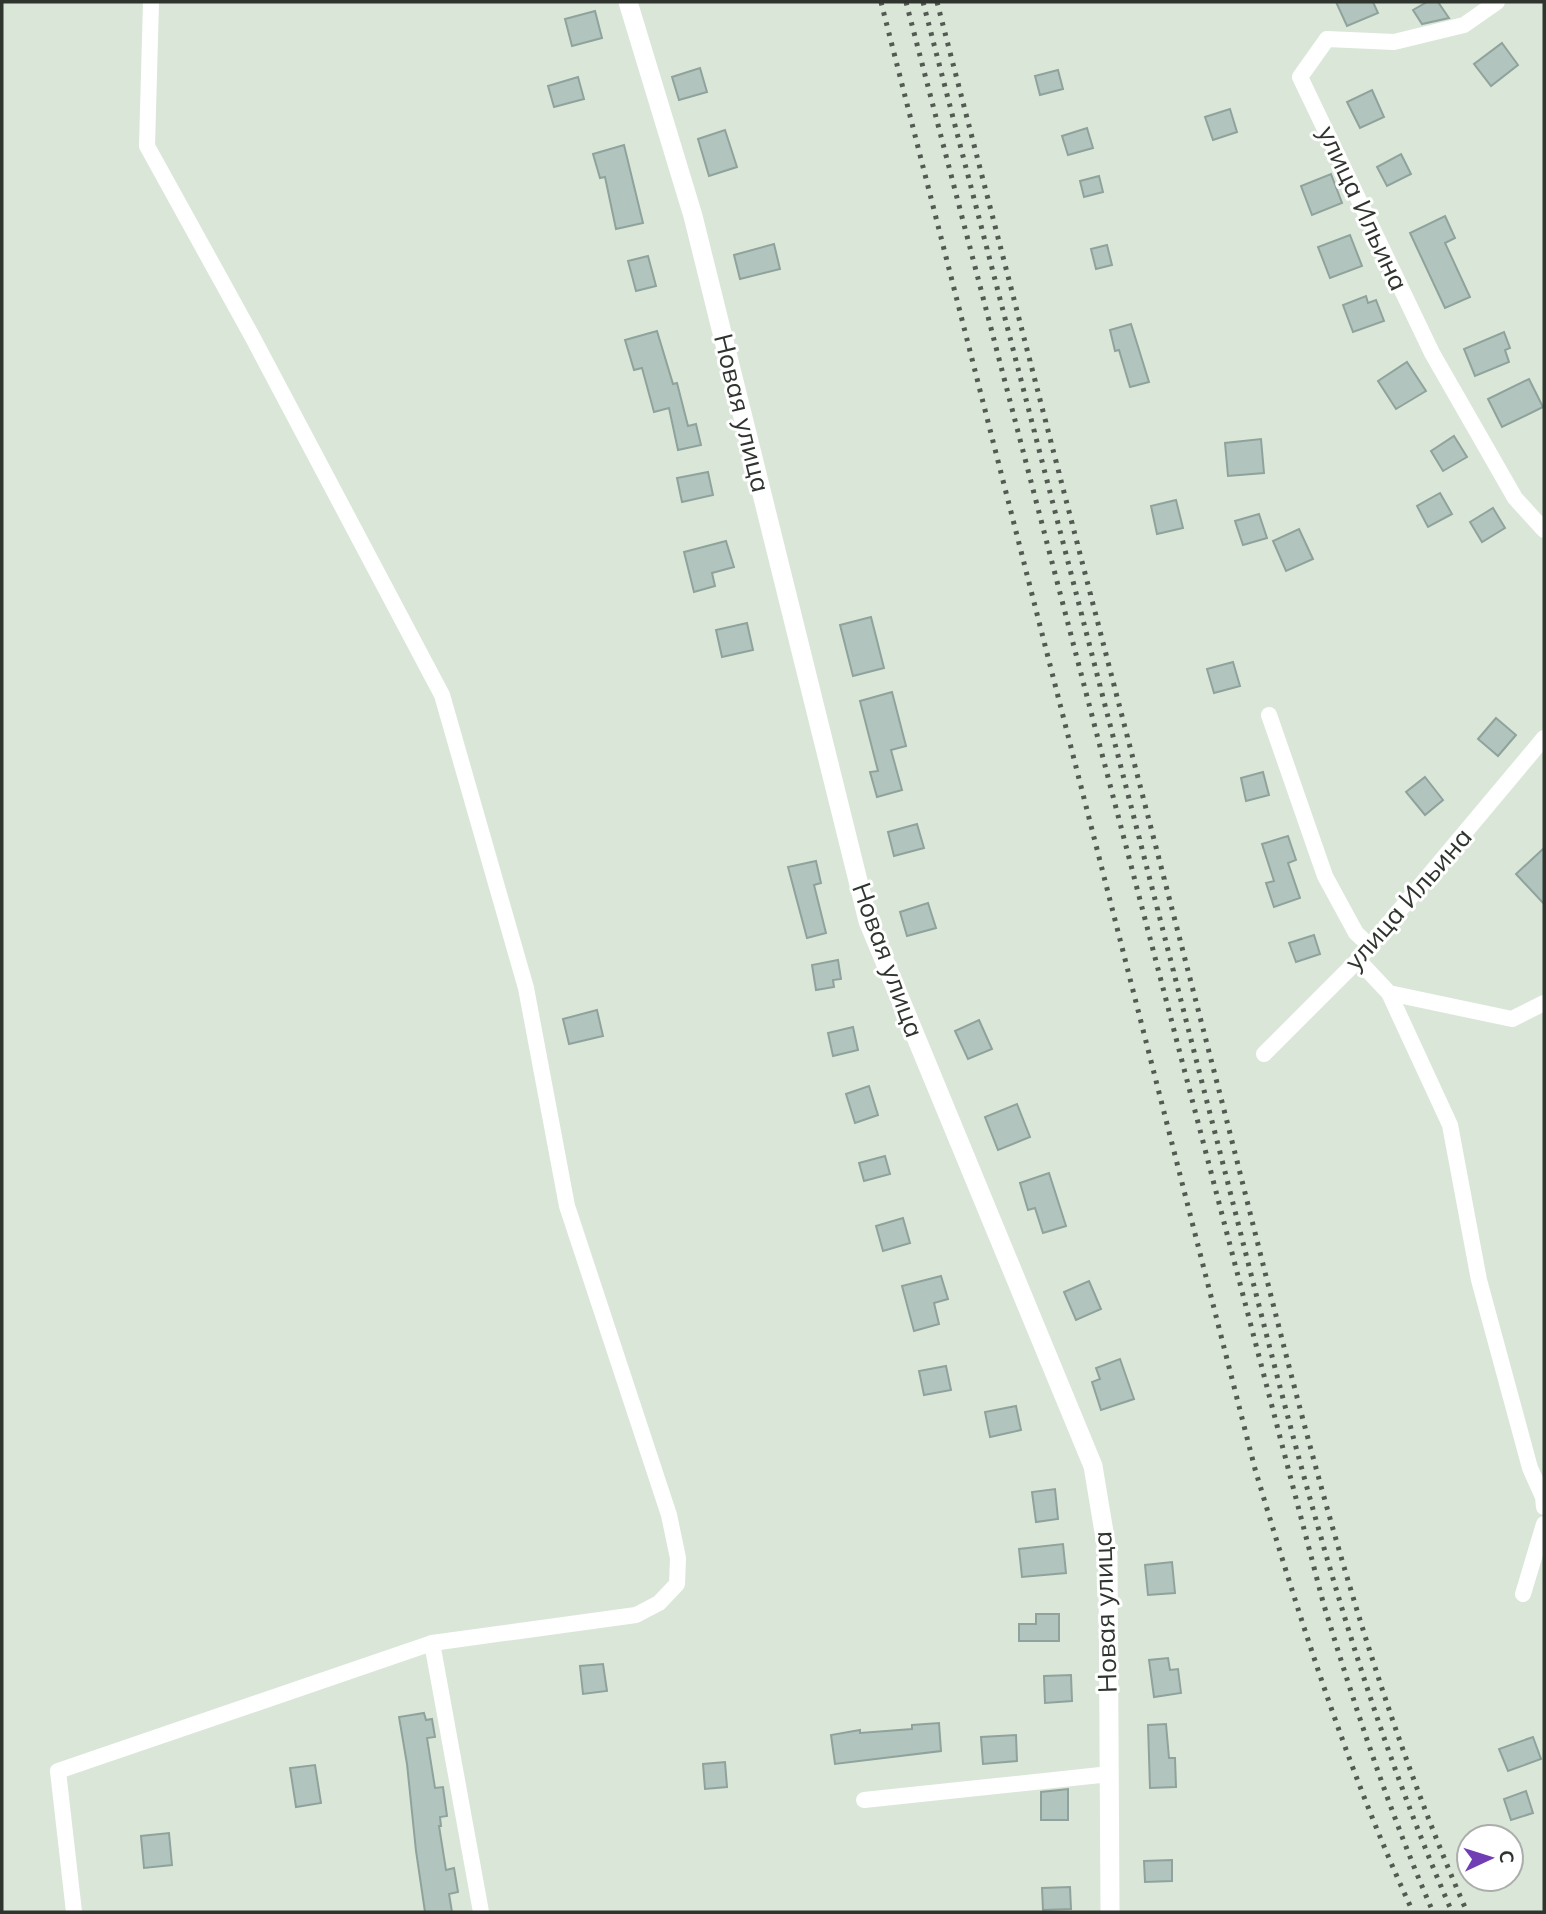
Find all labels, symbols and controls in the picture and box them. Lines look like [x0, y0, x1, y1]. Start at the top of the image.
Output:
street label: улица Ильина [1311, 120, 1416, 296]
street label: Новая улица [707, 330, 778, 496]
street label: улица Ильина [1337, 821, 1479, 977]
street label: Новая улица [845, 878, 932, 1042]
street label: Новая улица [1085, 1530, 1124, 1694]
north arrow [1455, 1823, 1525, 1893]
text: С [1495, 1849, 1519, 1864]

